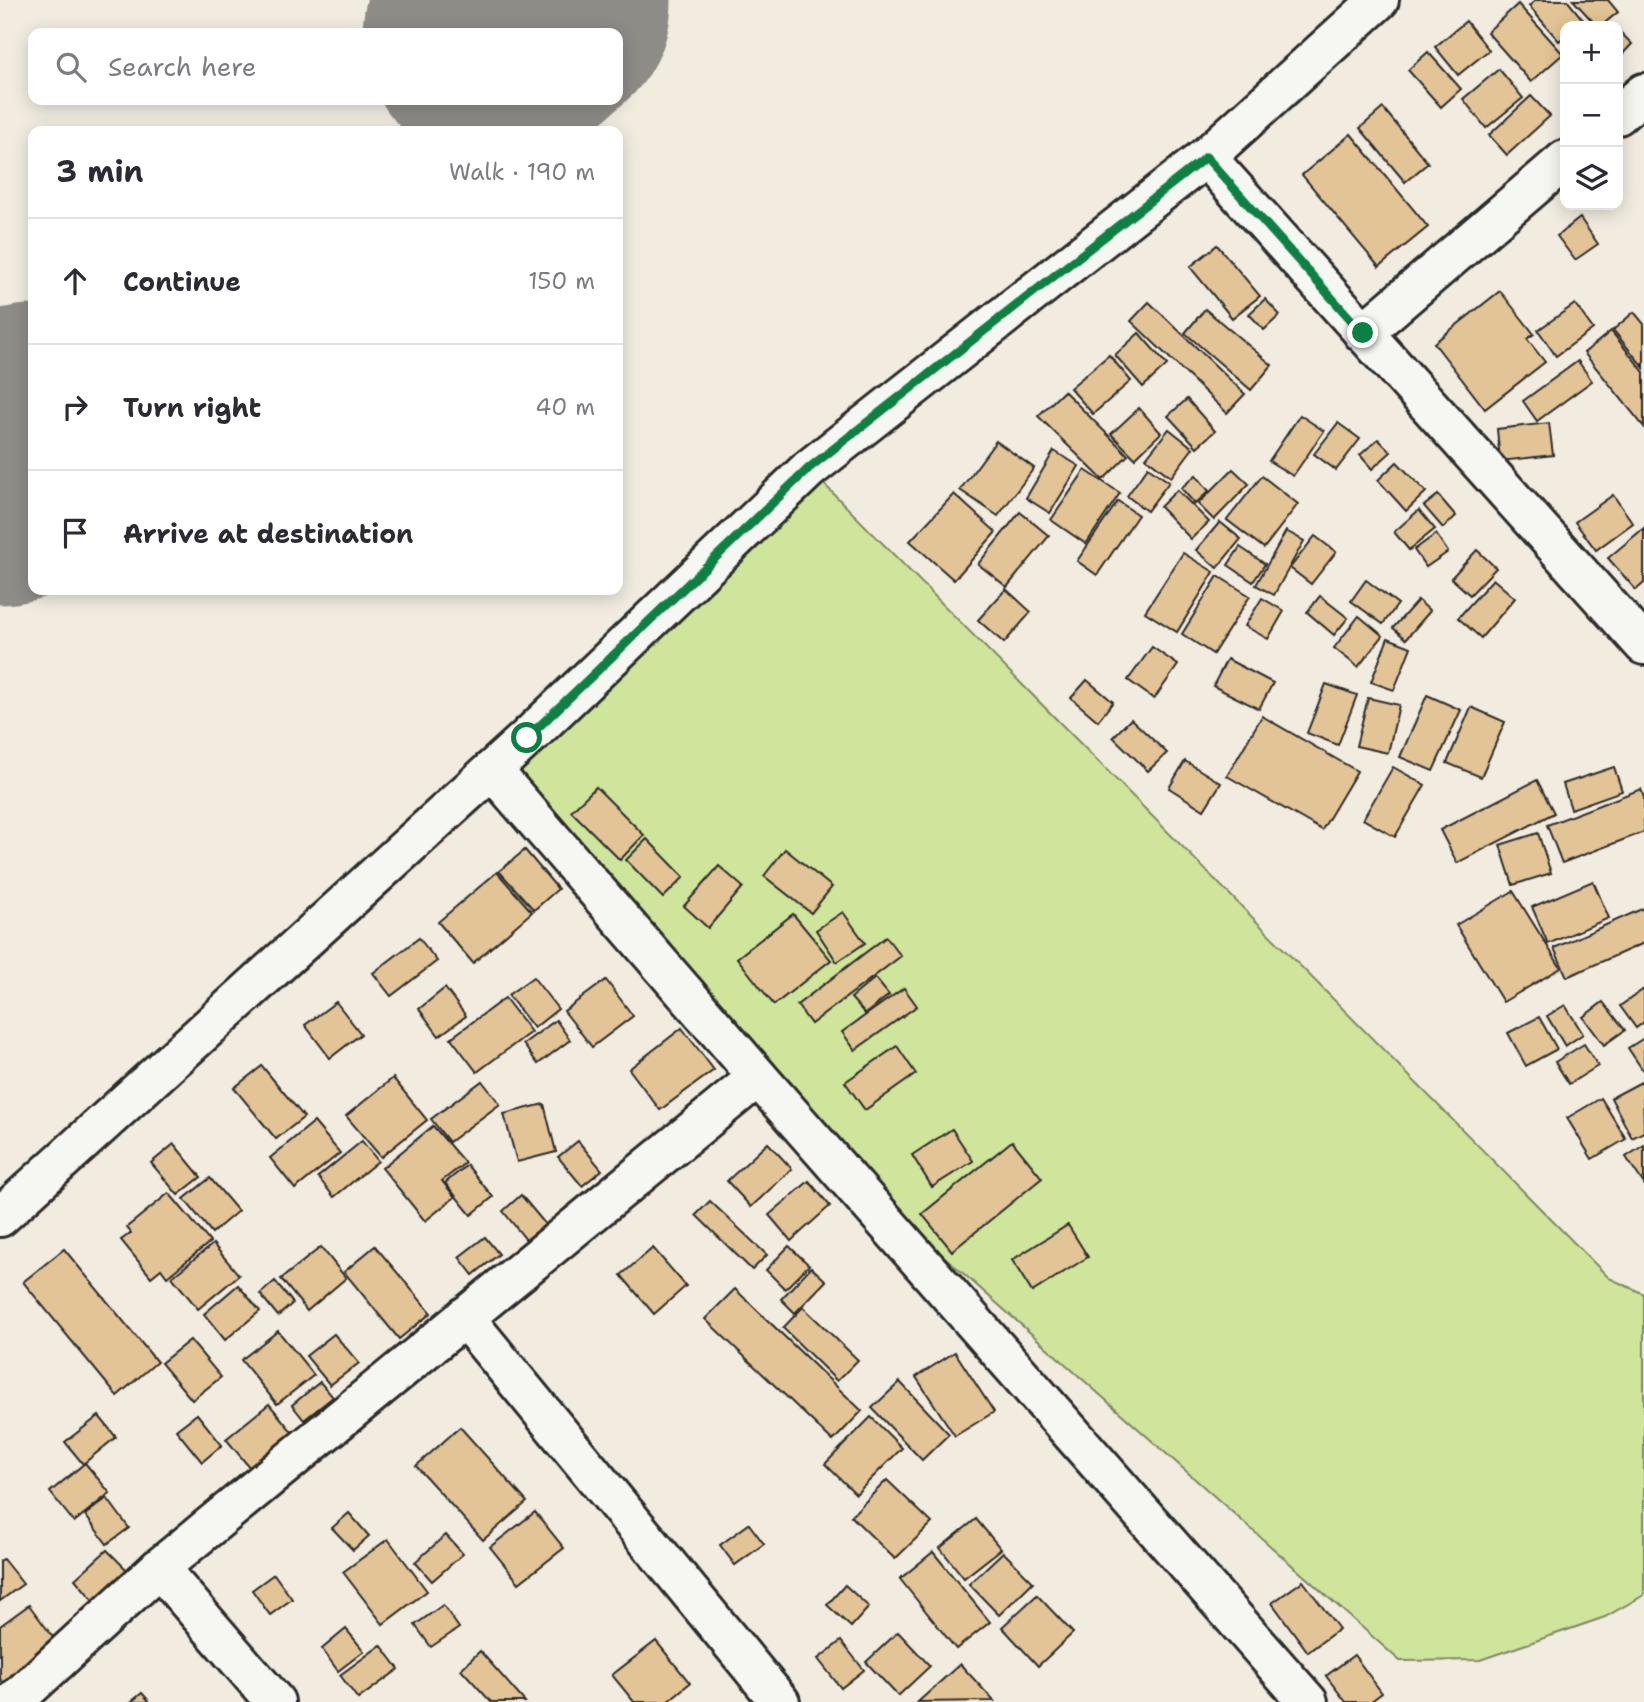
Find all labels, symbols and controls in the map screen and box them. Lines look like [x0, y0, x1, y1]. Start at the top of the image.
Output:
map controls [1560, 21, 1623, 210]
button: + [1560, 21, 1623, 84]
search box [28, 28, 623, 105]
icon: search [52, 48, 90, 86]
text: Search here [108, 49, 257, 84]
button: − [1560, 84, 1623, 147]
button: layers [1560, 147, 1623, 210]
text: 3 min [56, 151, 143, 192]
text: Walk · 190 m [449, 157, 595, 187]
icon: ahead [56, 262, 94, 300]
text: Continue [123, 264, 241, 299]
text: 150 m [528, 266, 595, 296]
route end [1347, 317, 1378, 348]
icon: right [56, 388, 94, 426]
text: Turn right [123, 390, 261, 425]
text: 40 m [535, 392, 595, 422]
icon: arrive [56, 514, 94, 552]
text: Arrive at destination [123, 516, 413, 551]
route start [511, 722, 542, 753]

